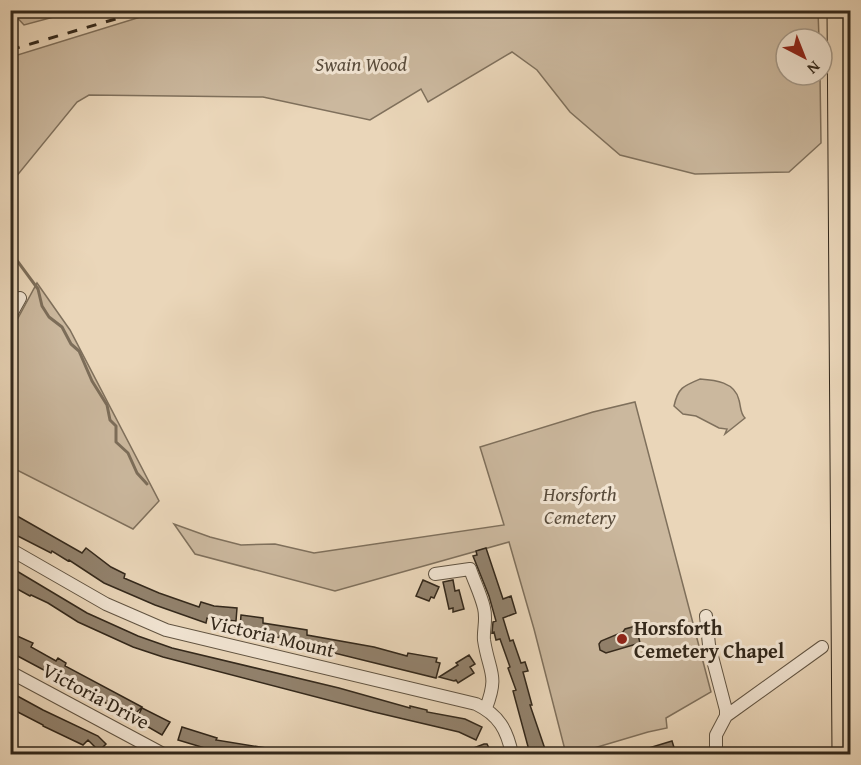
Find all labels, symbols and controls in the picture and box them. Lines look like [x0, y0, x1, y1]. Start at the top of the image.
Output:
north arrow [774, 27, 834, 87]
park label: Swain Wood [315, 49, 407, 78]
text: N [802, 56, 826, 81]
park label: Horsforth Cemetery [542, 479, 617, 531]
street label: Victoria Mount [206, 607, 338, 664]
place label: Horsforth Cemetery Chapel [634, 613, 784, 665]
marker: Horsforth Cemetery Chapel [615, 632, 629, 646]
street label: Victoria Drive [38, 655, 155, 736]

